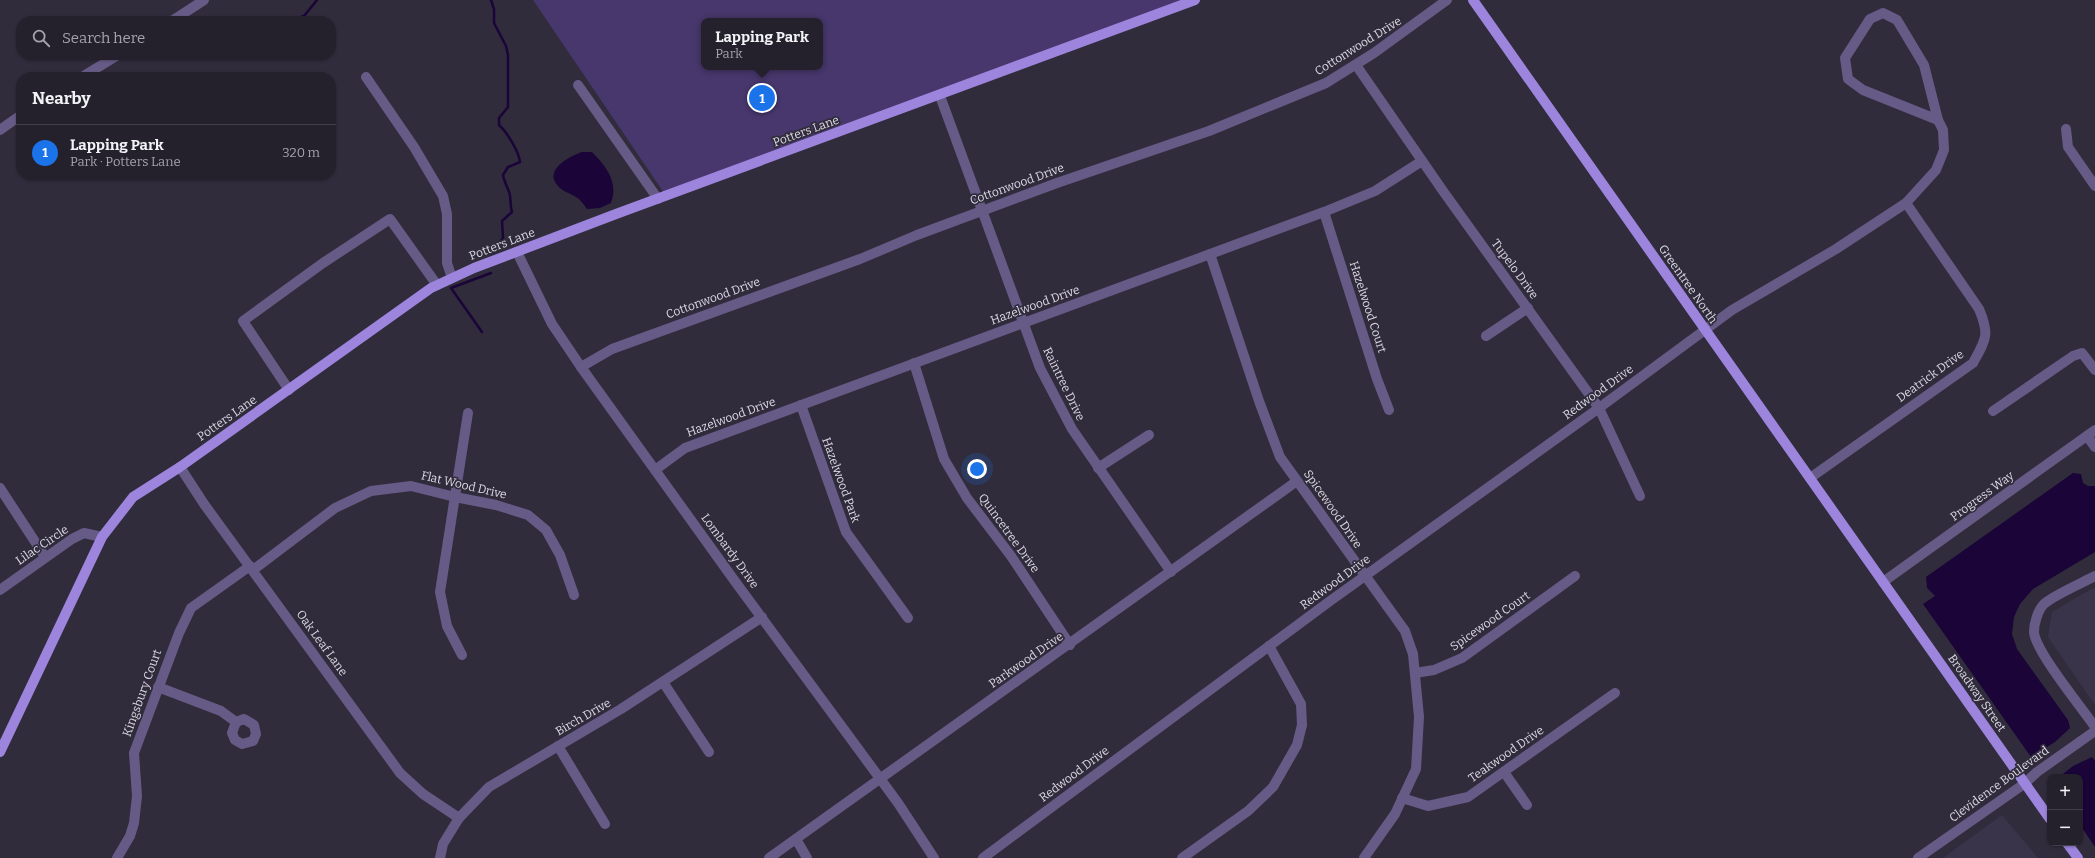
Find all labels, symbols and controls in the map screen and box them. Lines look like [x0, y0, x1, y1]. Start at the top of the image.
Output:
street label: Cottonwood Drive [1312, 14, 1404, 78]
search box [16, 16, 336, 60]
popup [701, 18, 823, 70]
icon: search [30, 27, 52, 49]
text: Lapping Park [715, 28, 809, 46]
text: Search here [62, 29, 145, 47]
text: Park [715, 46, 743, 61]
pin: 1 [749, 83, 775, 113]
text: Nearby [32, 88, 91, 109]
street label: Potters Lane [771, 113, 841, 149]
text: Lapping Park [70, 136, 164, 154]
text: 1 [42, 145, 48, 160]
text: 320 m [282, 145, 320, 160]
text: Park · Potters Lane [70, 154, 181, 169]
street label: Cottonwood Drive [968, 160, 1066, 208]
street label: Potters Lane [467, 225, 537, 263]
street label: Tupelo Drive [1489, 236, 1541, 302]
street label: Greentree North [1656, 242, 1721, 326]
street label: Hazelwood Court [1347, 259, 1390, 355]
street label: Cottonwood Drive [664, 274, 762, 322]
street label: Hazelwood Drive [989, 282, 1081, 328]
street label: Raintree Drive [1040, 345, 1088, 423]
street label: Deatrick Drive [1894, 347, 1966, 405]
street label: Redwood Drive [1560, 362, 1636, 422]
street label: Potters Lane [195, 392, 259, 444]
street label: Hazelwood Drive [685, 394, 777, 440]
street label: Hazelwood Park [819, 436, 863, 525]
your location [967, 459, 987, 479]
street label: Spicewood Drive [1301, 467, 1365, 551]
street label: Flat Wood Drive [420, 468, 508, 502]
street label: Progress Way [1948, 468, 2017, 524]
street label: Quincetree Drive [976, 491, 1042, 575]
street label: Lombardy Drive [698, 511, 762, 591]
street label: Lilac Circle [13, 522, 71, 568]
street label: Redwood Drive [1297, 552, 1373, 612]
street label: Spicewood Court [1448, 588, 1533, 654]
street label: Oak Leaf Lane [293, 607, 351, 679]
street label: Parkwood Drive [986, 629, 1066, 691]
street label: Kingsbury Court [120, 647, 165, 739]
street label: Broadway Street [1945, 652, 2009, 735]
street label: Birch Drive [553, 696, 613, 738]
street label: Teakwood Drive [1466, 723, 1546, 785]
street label: Redwood Drive [1036, 743, 1112, 805]
street label: Clevidence Boulevard [1946, 743, 2052, 825]
map controls [2047, 774, 2083, 846]
button: + [2047, 774, 2083, 810]
button: − [2047, 810, 2083, 846]

